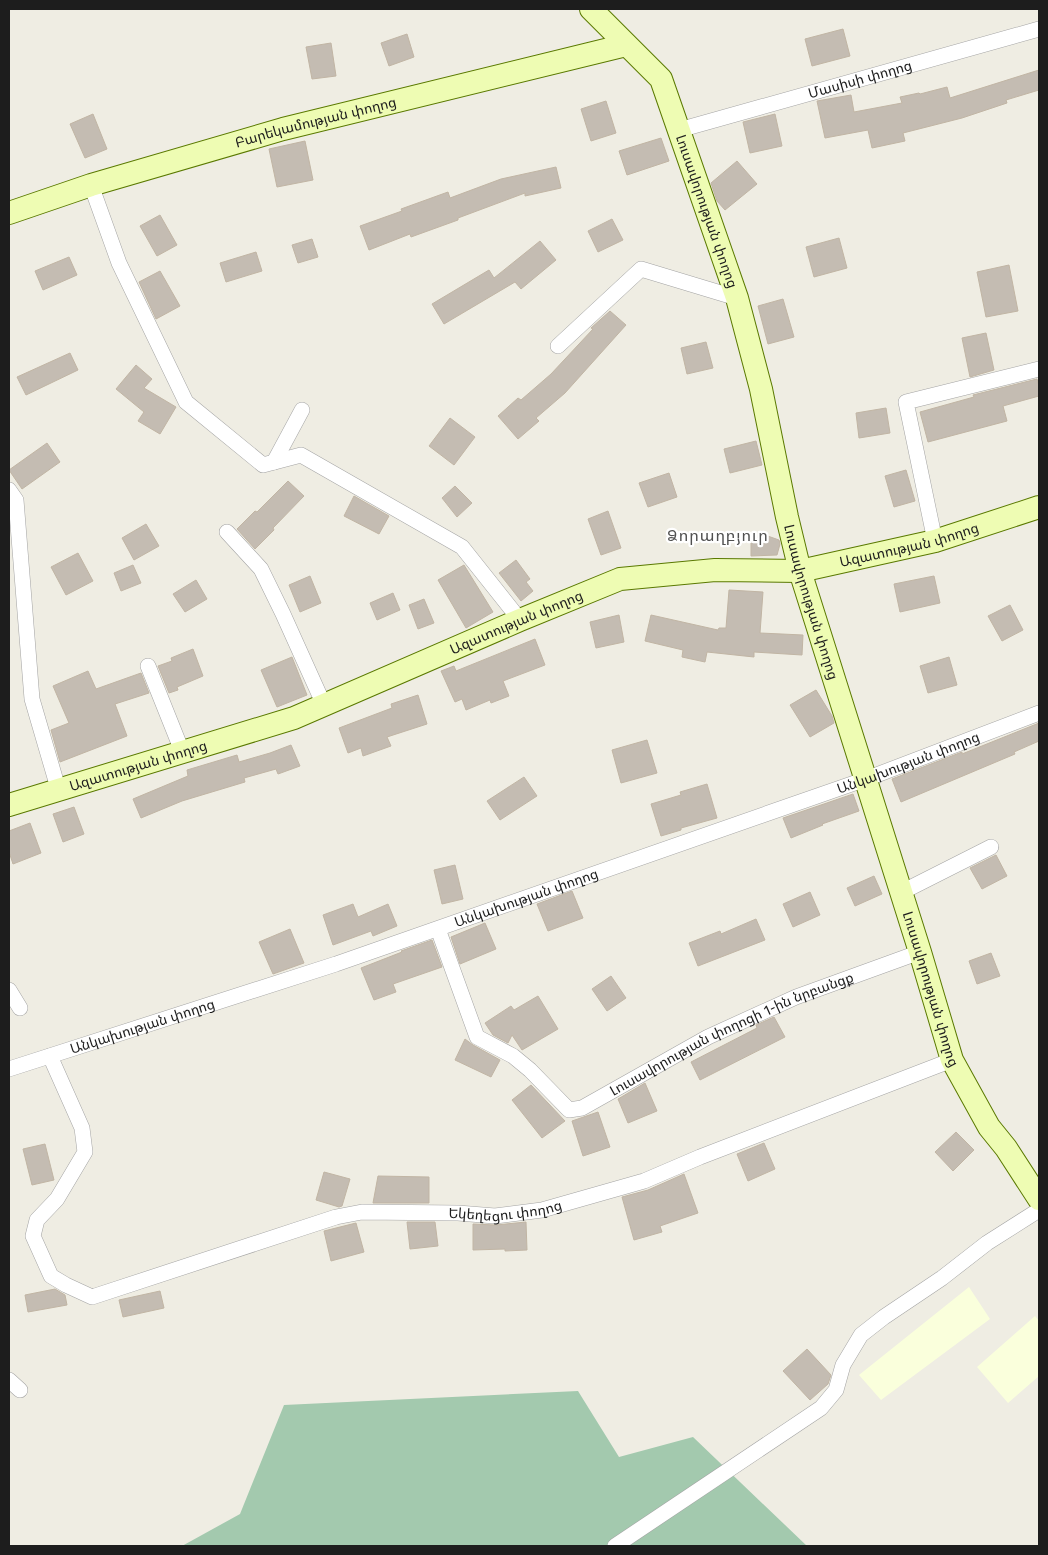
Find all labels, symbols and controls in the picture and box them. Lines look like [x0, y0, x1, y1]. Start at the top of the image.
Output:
street label: Մասիսի փողոց [806, 57, 914, 102]
street label: Բարեկամության փողոց [233, 94, 398, 152]
street label: Լուսավորության փողոց [672, 132, 741, 290]
street label: Ազատության փողոց [838, 519, 981, 571]
street label: Լուսավորության փողոց [780, 523, 842, 682]
district label: Ձորաղբյուր [667, 526, 769, 545]
street label: Ազատության փողոց [447, 587, 586, 658]
street label: Անկախության փողոց [835, 728, 982, 798]
street label: Ազատության փողոց [67, 737, 209, 795]
street label: Անկախության փողոց [452, 865, 601, 931]
street label: Լուսավորության փողոց [899, 909, 962, 1070]
street label: Լուսավորության փողոցի 1-ին նրբանցք [607, 969, 856, 1100]
street label: Անկախության փողոց [68, 995, 217, 1058]
street label: Եկեղեցու փողոց [448, 1197, 564, 1225]

